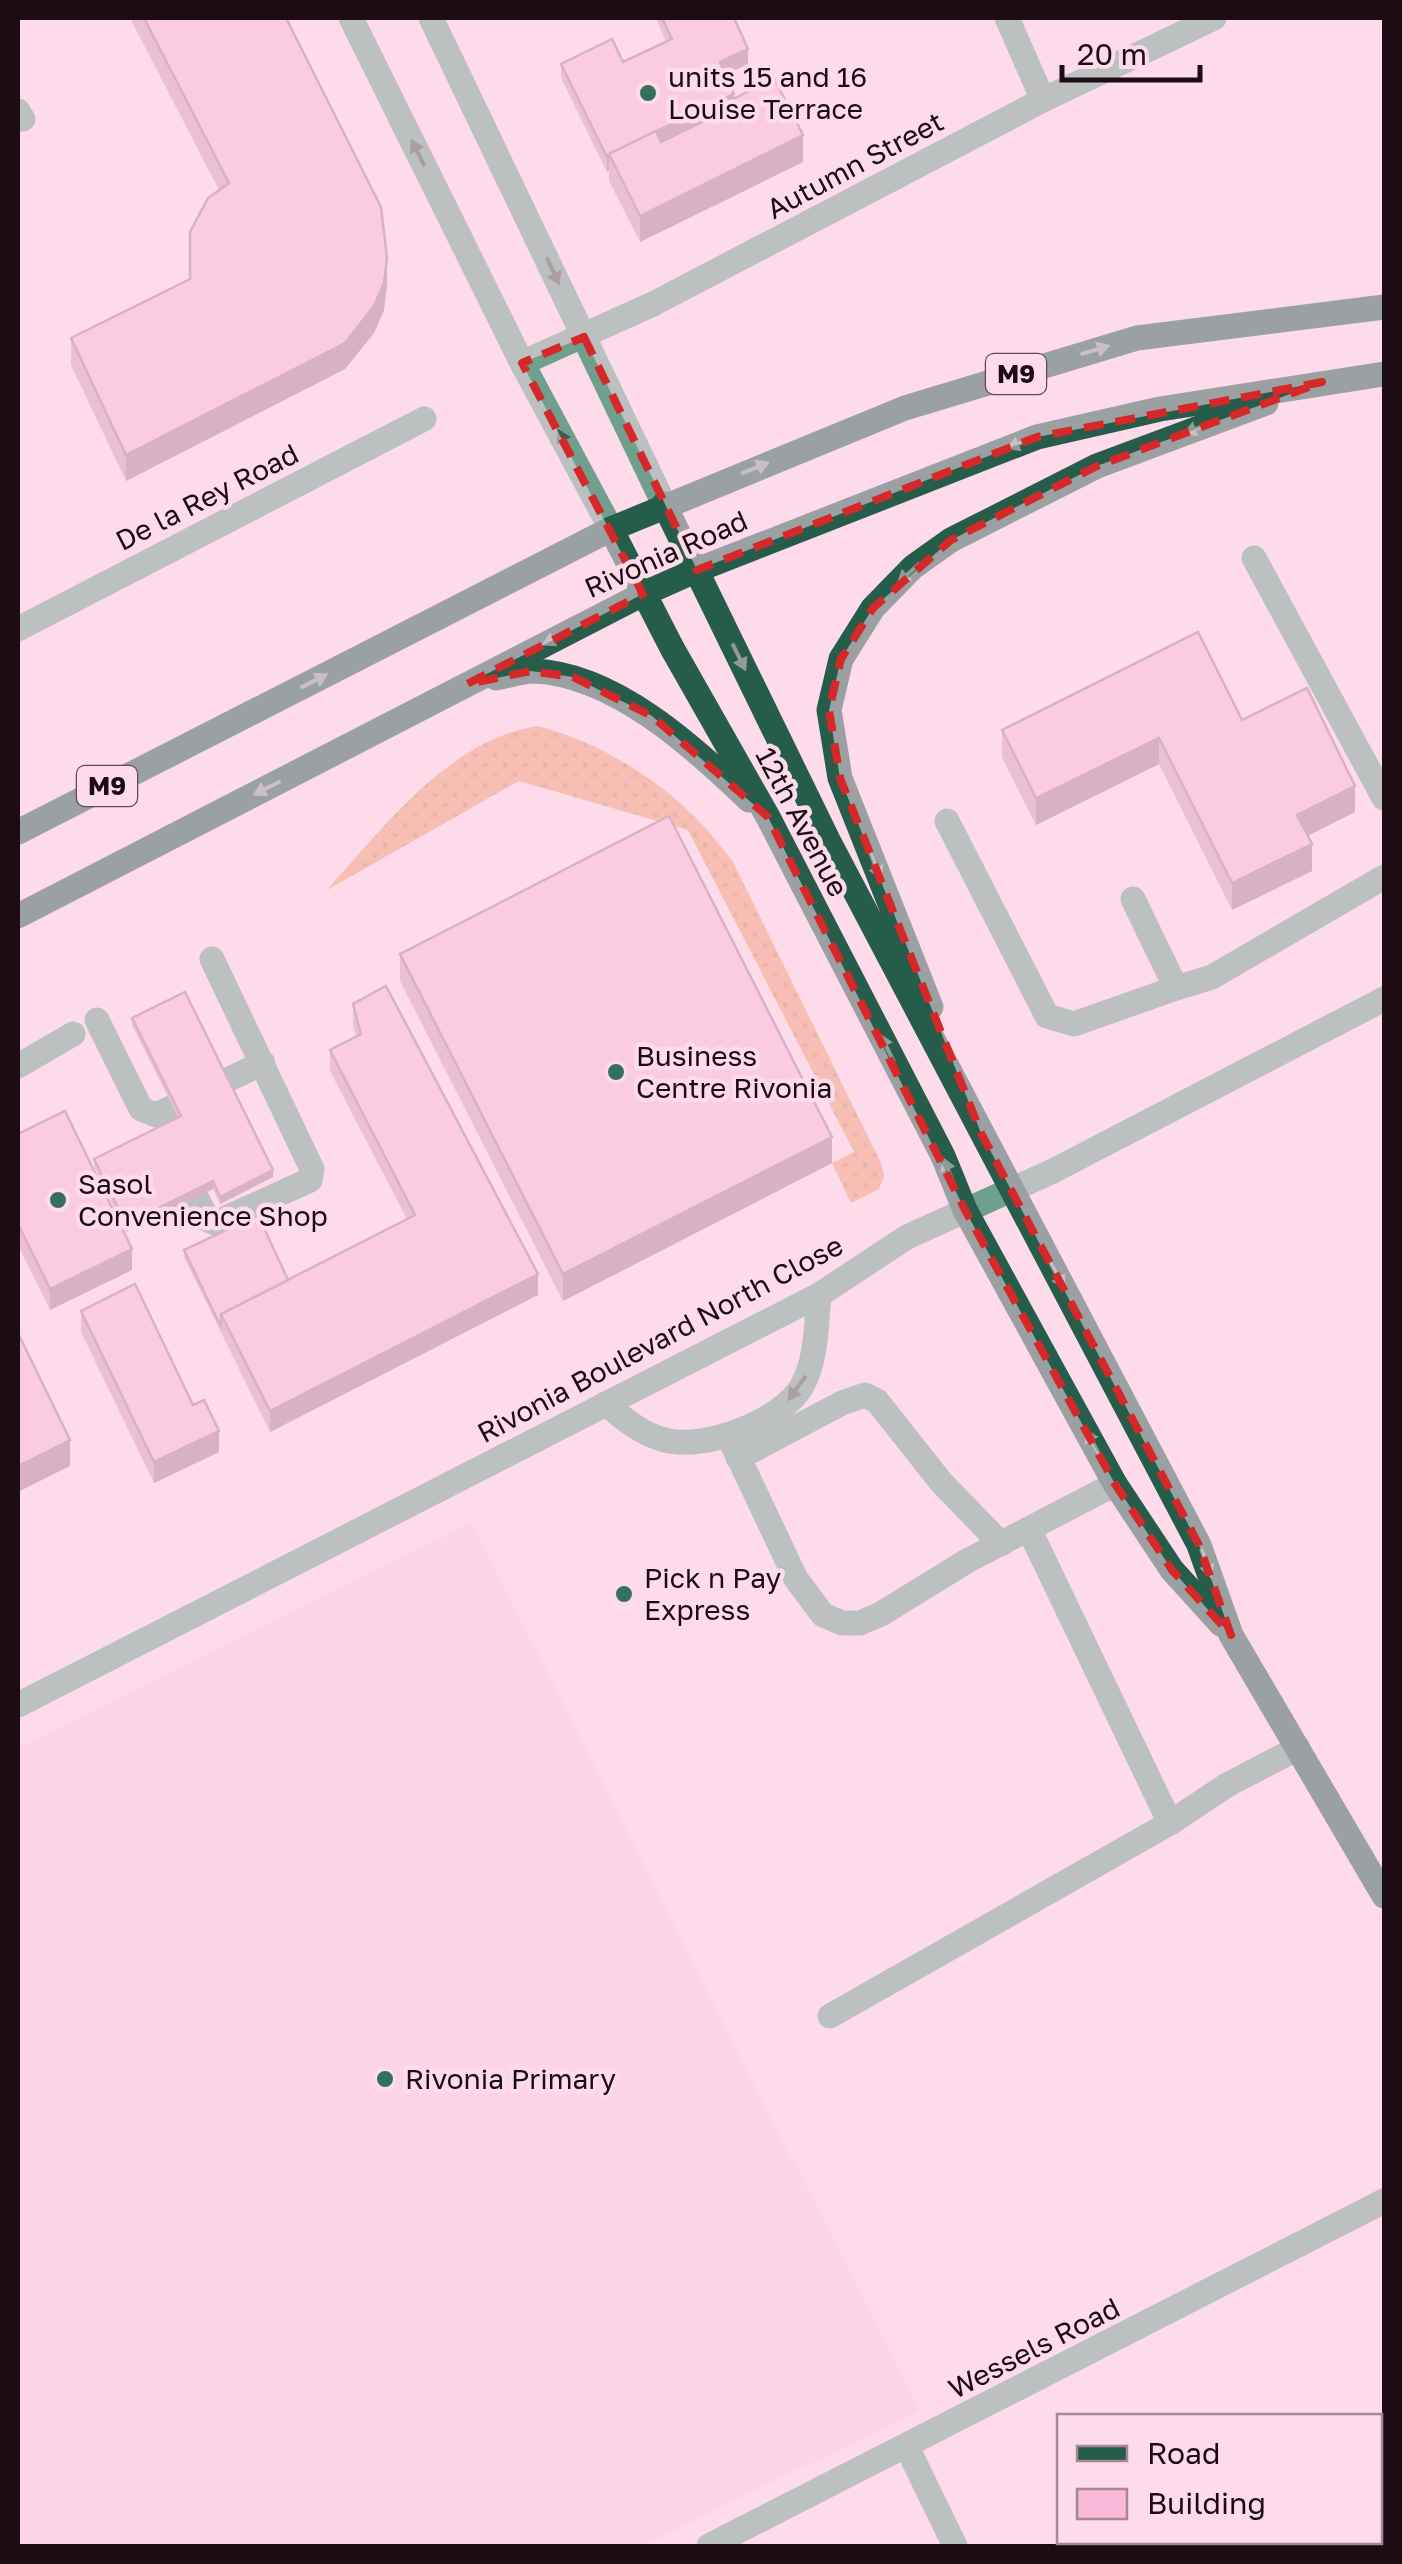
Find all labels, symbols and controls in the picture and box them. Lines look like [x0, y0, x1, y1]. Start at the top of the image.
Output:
scale bar [1062, 20, 1200, 82]
text: 20 m [1077, 36, 1147, 72]
place label: units 15 and 16 Louise Terrace [668, 60, 867, 125]
marker: units 15 and 16 Louise Terrace [637, 82, 659, 104]
street label: Autumn Street [761, 104, 949, 225]
one-way arrow [410, 138, 427, 167]
one-way arrow [544, 257, 561, 286]
one-way arrow [1080, 342, 1110, 357]
road number: M9 [986, 354, 1046, 394]
one-way arrow [1182, 421, 1212, 436]
one-way arrow [556, 429, 573, 458]
street label: De la Rey Road [110, 436, 304, 557]
one-way arrow [1006, 436, 1036, 451]
one-way arrow [740, 459, 770, 475]
street label: Rivonia Road [579, 503, 752, 604]
one-way arrow [897, 561, 921, 584]
one-way arrow [541, 629, 570, 646]
one-way arrow [731, 643, 748, 672]
one-way arrow [299, 673, 328, 690]
street label: 12th Avenue [749, 742, 856, 902]
road number: M9 [77, 766, 137, 806]
one-way arrow [253, 779, 282, 796]
one-way arrow [867, 850, 883, 880]
one-way arrow [879, 1033, 896, 1062]
place label: Business Centre Rivonia [636, 1039, 832, 1104]
marker: Business Centre Rivonia [605, 1061, 627, 1083]
one-way arrow [941, 1157, 957, 1187]
place label: Sasol Convenience Shop [78, 1167, 328, 1232]
marker: Sasol Convenience Shop [47, 1189, 69, 1211]
street label: Rivonia Boulevard North Close [471, 1228, 848, 1449]
one-way arrow [1048, 1260, 1065, 1289]
one-way arrow [788, 1375, 807, 1401]
one-way arrow [1085, 1428, 1102, 1457]
one-way arrow [1199, 1549, 1214, 1579]
place label: Pick n Pay Express [644, 1561, 781, 1626]
marker: Pick n Pay Express [613, 1583, 635, 1605]
place label: Rivonia Primary [405, 2062, 616, 2095]
marker: Rivonia Primary [374, 2068, 396, 2090]
street label: Wessels Road [943, 2290, 1125, 2405]
legend [1057, 2414, 1382, 2544]
text: Road [1147, 2435, 1221, 2471]
text: Building [1147, 2485, 1266, 2521]

